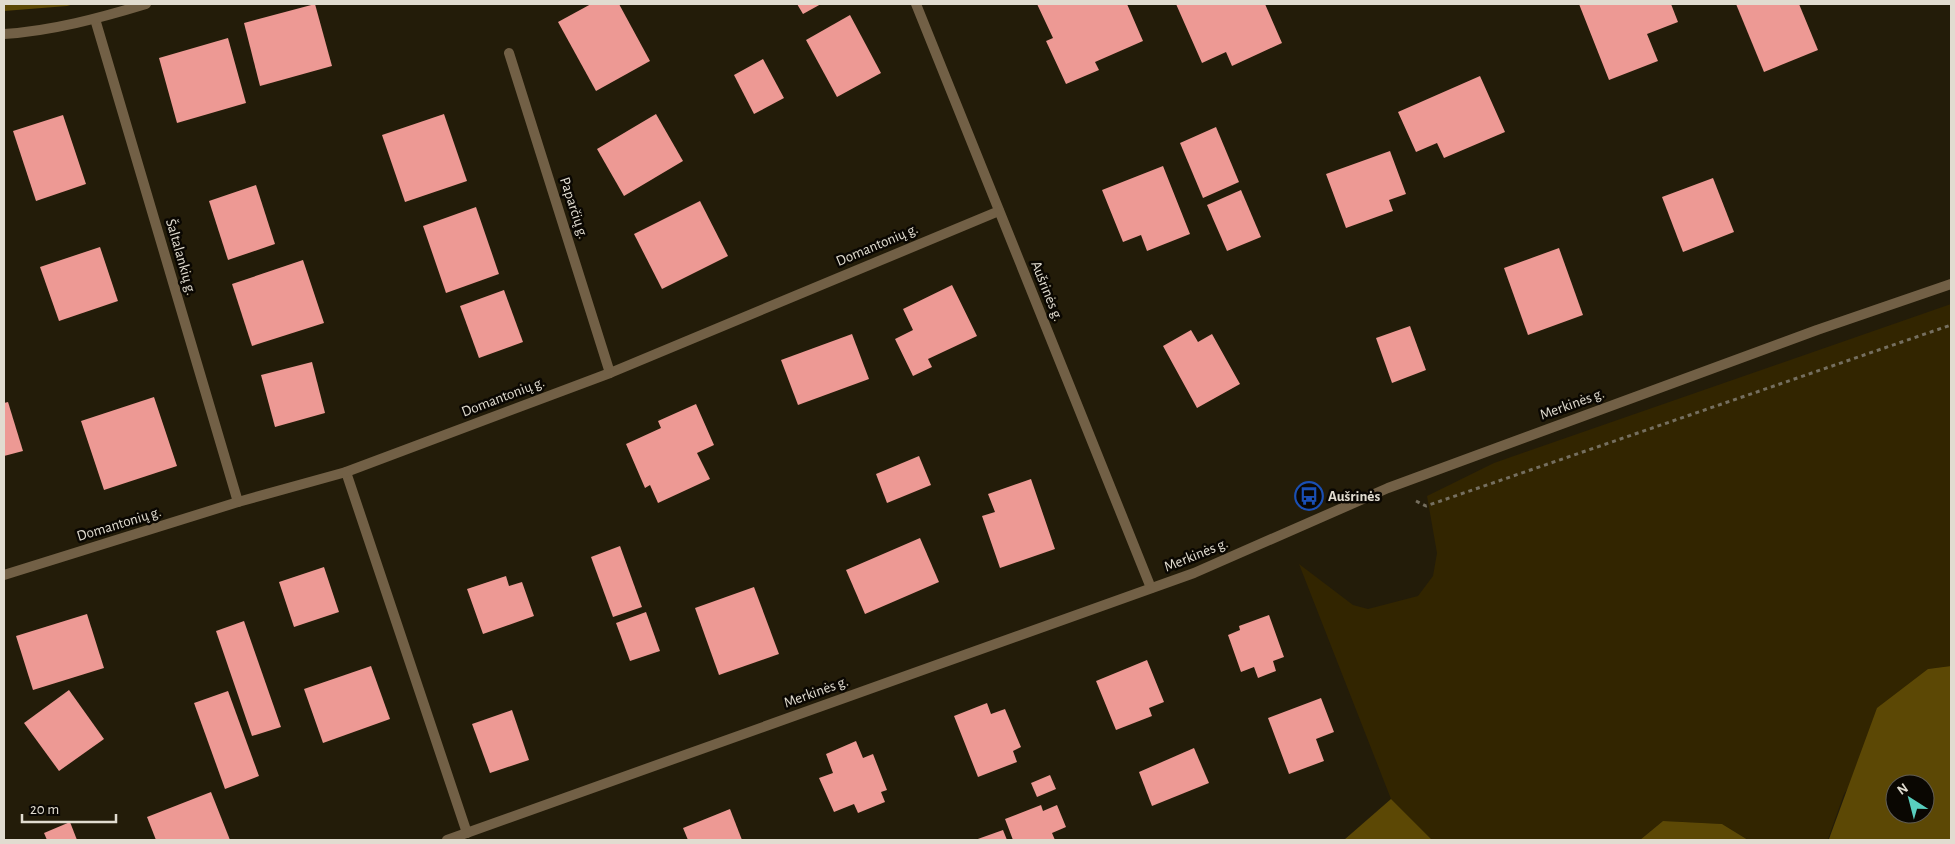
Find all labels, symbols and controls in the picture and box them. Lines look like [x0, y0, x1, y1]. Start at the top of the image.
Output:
street label: Paparčių g. [557, 175, 591, 241]
street label: Šaltalankių g. [163, 217, 200, 297]
street label: Domantonių g. [834, 221, 920, 269]
street label: Aušrinės g. [1028, 259, 1066, 323]
street label: Domantonių g. [459, 374, 547, 420]
street label: Merkinės g. [1538, 385, 1606, 423]
bus stop icon: Aušrinės [1294, 481, 1324, 511]
place label: Aušrinės [1328, 489, 1380, 504]
street label: Domantonių g. [75, 504, 163, 544]
street label: Merkinės g. [1162, 535, 1230, 575]
street label: Merkinės g. [782, 673, 850, 711]
north arrow [1885, 774, 1935, 824]
text: N [1895, 781, 1911, 798]
scale bar [22, 792, 116, 824]
text: 20 m [30, 802, 59, 817]

